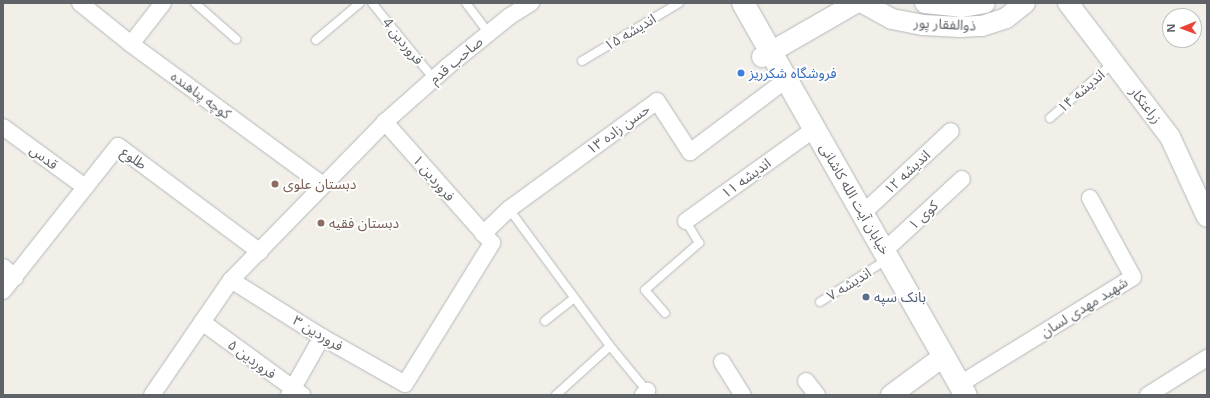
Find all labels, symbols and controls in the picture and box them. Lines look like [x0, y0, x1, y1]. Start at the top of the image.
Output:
north arrow [1162, 8, 1202, 48]
street label: اندیشه ۱۵ [601, 10, 659, 54]
street label: فروردین 4 [379, 14, 427, 68]
street label: ذوالفقار پور [913, 14, 977, 34]
text: N [1163, 24, 1178, 33]
street label: صاحب قدم [426, 33, 486, 87]
place label: فروشگاه شکرریز [749, 65, 837, 81]
street label: اندیشه ۱۴ [1054, 66, 1108, 116]
street label: کوچه پناهنده [168, 68, 234, 122]
marker: فروشگاه شکرریز [736, 68, 746, 78]
street label: زراعتکار [1126, 83, 1166, 127]
street label: حسن زاده ۱۳ [583, 100, 653, 158]
street label: خیابان آیت الله کاشانی [816, 140, 894, 258]
street label: قدس [27, 141, 61, 173]
street label: طلوع [118, 143, 150, 173]
street label: اندیشه ۱۲ [880, 146, 934, 198]
street label: فروردین ۱ [409, 152, 459, 204]
street label: اندیشه ۱۱ [718, 154, 774, 202]
place label: دبستان علوی [283, 176, 356, 192]
marker: دبستان علوی [270, 179, 280, 189]
street label: کوی ۱ [905, 197, 941, 233]
place label: دبستان فقیه [329, 215, 399, 231]
marker: دبستان فقیه [316, 218, 326, 228]
street label: اندیشه ۷ [824, 264, 874, 304]
street label: شهید مهدی لسان [1037, 273, 1131, 341]
place label: بانک سپه [874, 289, 926, 305]
marker: بانک سپه [861, 292, 871, 302]
street label: فروردین ۳ [290, 312, 346, 354]
street label: فروردین ۵ [225, 336, 279, 382]

